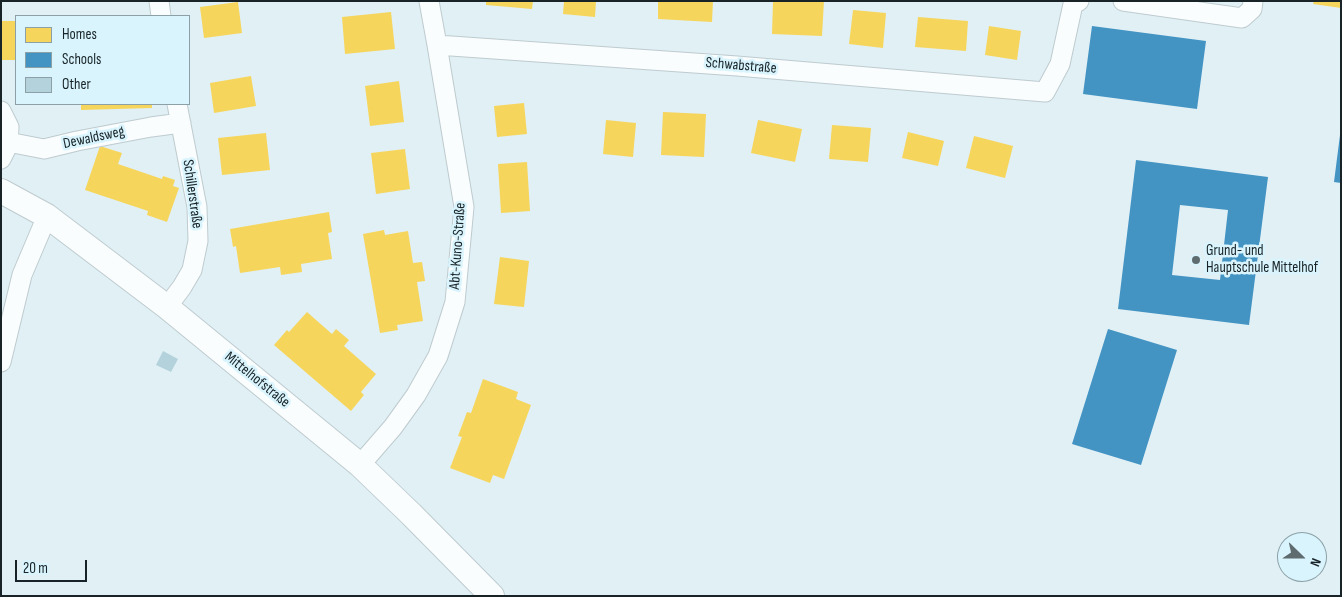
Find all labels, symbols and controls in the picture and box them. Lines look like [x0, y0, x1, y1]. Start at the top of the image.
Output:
legend [15, 15, 190, 105]
text: Homes [62, 25, 97, 44]
text: Schools [62, 50, 101, 69]
street label: Schwabstraße [705, 54, 777, 78]
text: Other [62, 75, 91, 94]
street label: Dewaldsweg [62, 123, 126, 153]
street label: Schillerstraße [178, 158, 206, 230]
street label: Abt-Kuno-Straße [446, 202, 470, 290]
place label: Grund- und Hauptschule Mittelhof [1206, 242, 1318, 277]
marker: Grund- und Hauptschule Mittelhof [1190, 254, 1202, 266]
street label: Mittelhofstraße [221, 348, 293, 412]
north arrow [1277, 532, 1327, 582]
scale bar [18, 550, 90, 582]
text: N [1306, 556, 1325, 569]
text: 20 m [23, 559, 48, 578]

